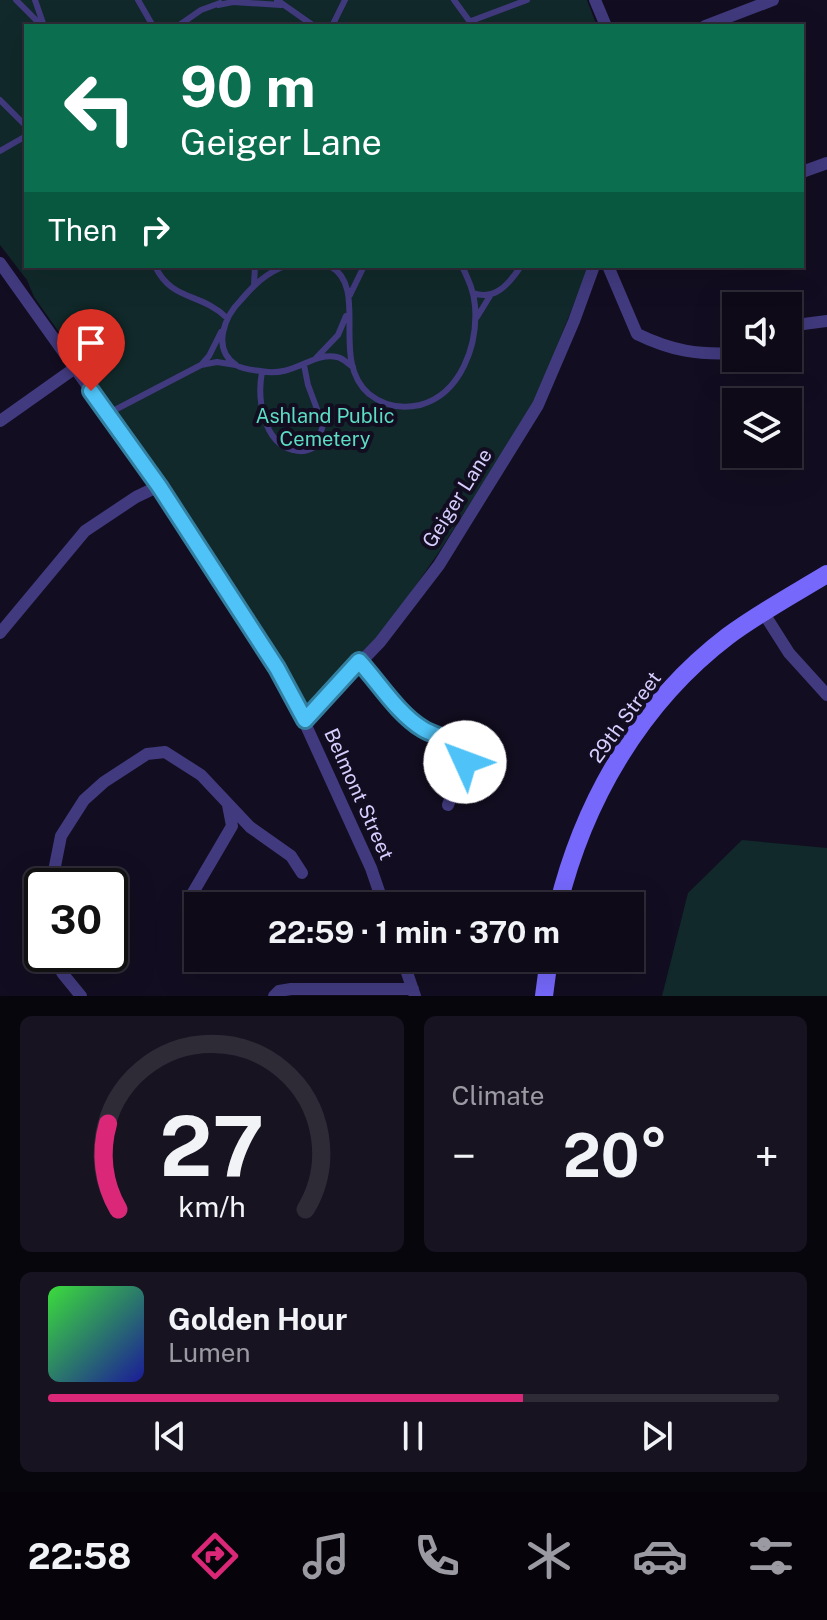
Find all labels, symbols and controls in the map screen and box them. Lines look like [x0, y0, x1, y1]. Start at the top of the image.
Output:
text: 90 m [180, 54, 316, 120]
icon: left [48, 56, 152, 160]
text: Geiger Lane [180, 121, 382, 163]
icon: right [133, 208, 177, 252]
text: Then [48, 212, 117, 248]
map controls [722, 292, 802, 468]
button: sound [722, 292, 802, 372]
pin [57, 309, 125, 391]
icon: arrive [69, 321, 113, 365]
button: layers [722, 388, 802, 468]
park label: Ashland Public Cemetery [255, 404, 395, 451]
street label: Geiger Lane [417, 444, 497, 552]
street label: 29th Street [584, 667, 666, 767]
position arrow [423, 720, 507, 804]
street label: Belmont Street [319, 724, 399, 864]
speed limit sign: 30 [24, 868, 128, 972]
text: 22:59 · 1 min · 370 m [268, 914, 560, 950]
text: Climate [452, 1080, 545, 1111]
text: 27 [159, 1097, 264, 1195]
text: 20° [563, 1120, 668, 1191]
text: − [452, 1130, 476, 1182]
text: + [755, 1130, 779, 1182]
text: km/h [178, 1190, 245, 1223]
text: Golden Hour [168, 1301, 347, 1337]
text: Lumen [168, 1337, 251, 1368]
icon: previous [148, 1414, 192, 1458]
icon: pause [391, 1414, 435, 1458]
icon: next [635, 1414, 679, 1458]
icon: directions [187, 1528, 243, 1584]
icon: music [298, 1528, 354, 1584]
icon: phone [409, 1528, 465, 1584]
icon: climate [521, 1528, 577, 1584]
icon: car [632, 1528, 688, 1584]
icon: filters [743, 1528, 799, 1584]
text: 22:58 [28, 1535, 132, 1577]

